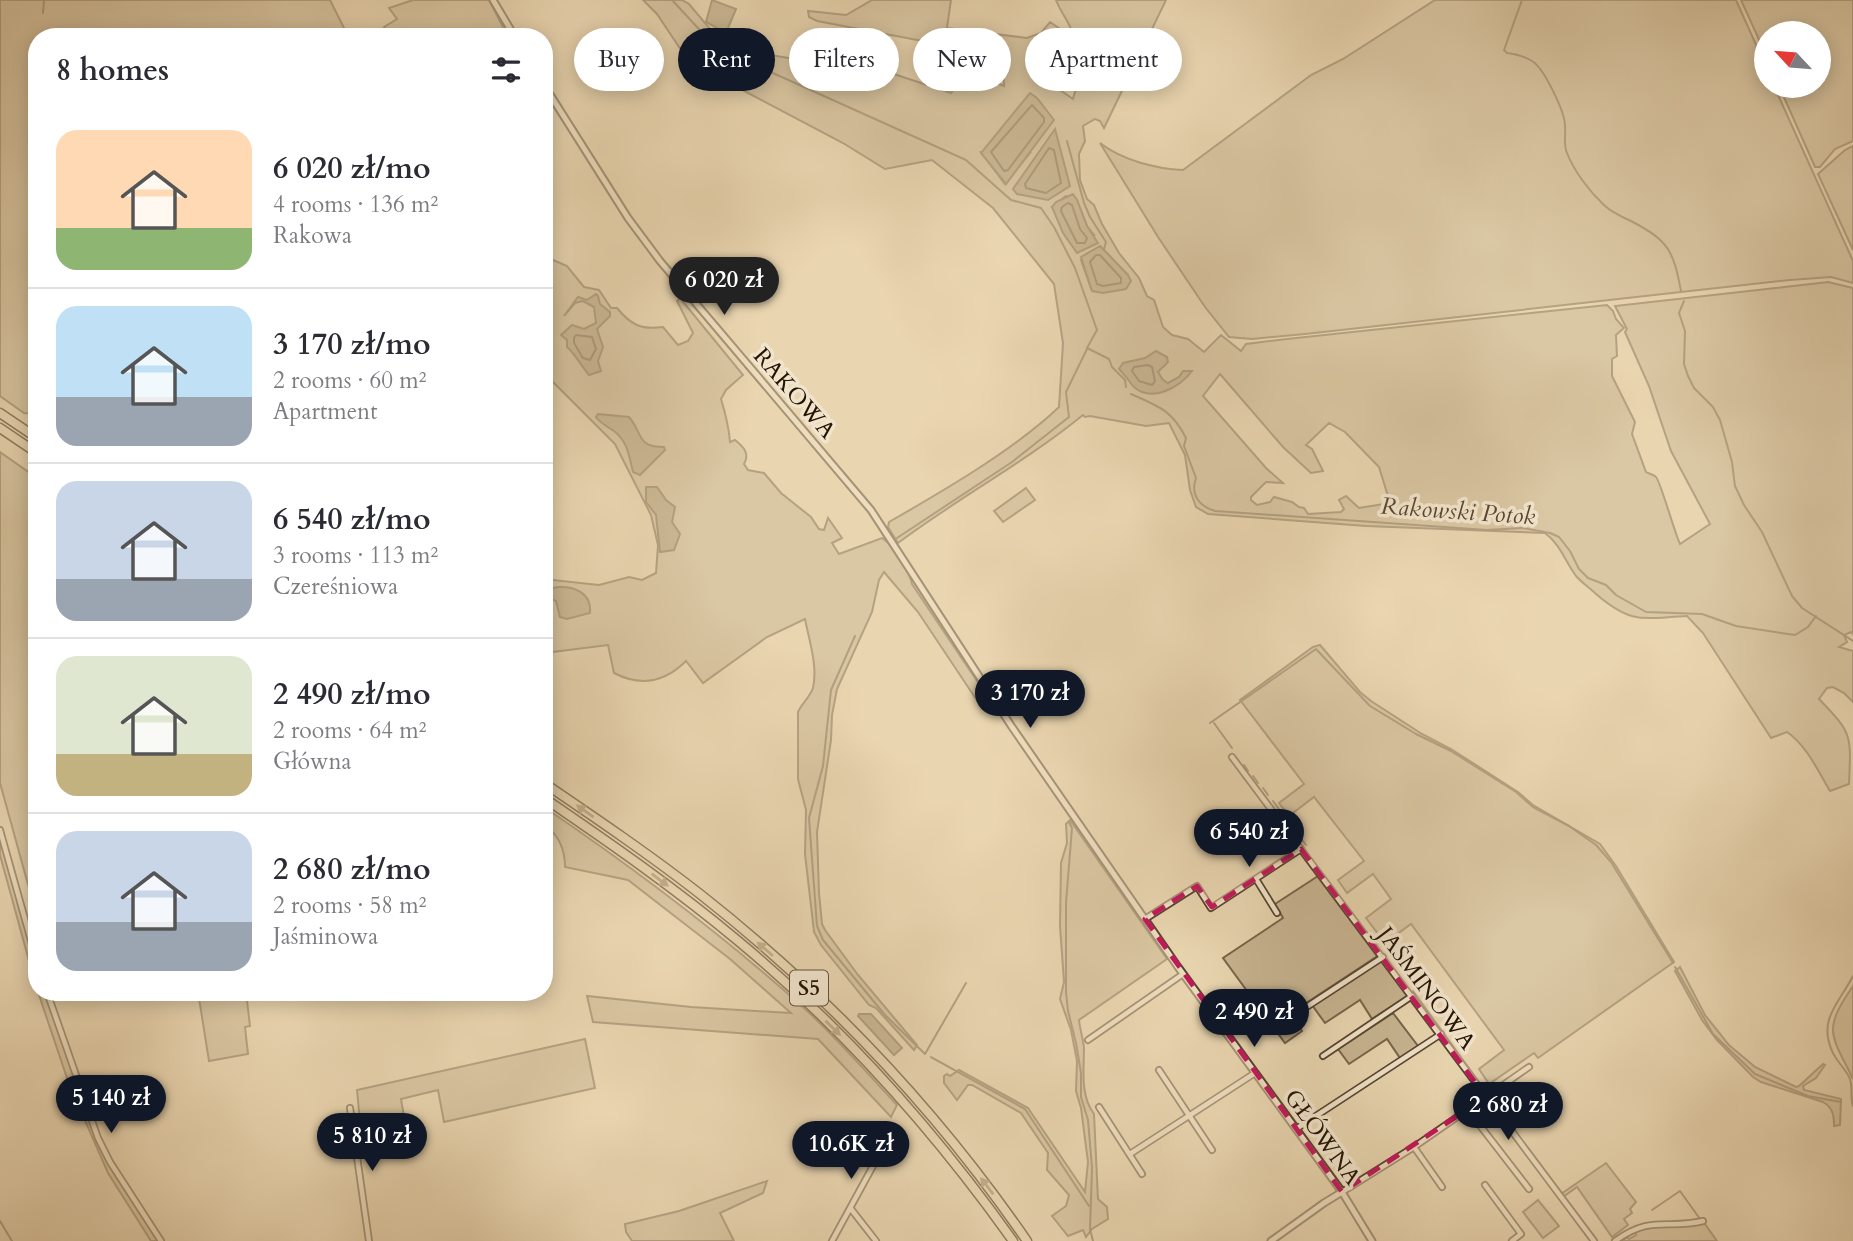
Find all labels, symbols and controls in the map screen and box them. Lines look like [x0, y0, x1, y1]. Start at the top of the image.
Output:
north arrow [1754, 21, 1830, 98]
map controls [1754, 21, 1831, 98]
chip: Buy [574, 28, 664, 91]
chip: Rent [678, 28, 775, 91]
chip: Filters [789, 28, 899, 91]
chip: New [913, 28, 1011, 91]
chip: Apartment [1025, 28, 1182, 91]
text: 8 homes [56, 50, 169, 91]
icon: filters [487, 51, 525, 89]
text: 6 020 zł/mo [273, 148, 431, 189]
icon: home [112, 158, 196, 242]
text: 4 rooms · 136 m² [273, 189, 438, 220]
text: Rakowa [273, 220, 352, 251]
pin: 6 020 zł [652, 258, 796, 317]
text: 6 020 zł [685, 264, 763, 295]
text: 3 170 zł/mo [273, 324, 431, 365]
icon: home [112, 334, 196, 418]
street label: RAKOWA [746, 341, 843, 446]
text: 2 rooms · 60 m² [273, 365, 426, 396]
text: Apartment [273, 396, 377, 427]
water label: Rakowski Potok [1380, 490, 1536, 533]
text: 6 540 zł/mo [273, 499, 431, 540]
icon: home [112, 509, 196, 593]
text: 3 rooms · 113 m² [273, 540, 438, 571]
text: Czereśniowa [273, 571, 398, 602]
pin: 3 170 zł [958, 670, 1102, 730]
text: 2 490 zł/mo [273, 674, 431, 715]
text: 3 170 zł [991, 677, 1069, 708]
icon: home [112, 684, 196, 768]
text: 2 rooms · 64 m² [273, 715, 426, 746]
text: Główna [273, 746, 351, 777]
one-way arrow [575, 805, 594, 818]
pin: 6 540 zł [1177, 810, 1321, 869]
text: 6 540 zł [1210, 816, 1288, 847]
text: 2 680 zł/mo [273, 849, 431, 890]
icon: home [112, 859, 196, 943]
one-way arrow [651, 872, 669, 886]
text: 2 rooms · 58 m² [273, 890, 426, 921]
street label: JAŚMINOWA [1368, 917, 1484, 1057]
text: Jaśminowa [273, 921, 378, 952]
one-way arrow [757, 941, 774, 957]
road number: S5 [790, 970, 828, 1006]
pin: 2 490 zł [1182, 990, 1326, 1049]
text: 2 490 zł [1215, 996, 1293, 1027]
one-way arrow [824, 1019, 841, 1036]
pin: 5 140 zł [39, 1076, 183, 1135]
text: 5 140 zł [72, 1082, 150, 1113]
pin: 2 680 zł [1436, 1082, 1580, 1142]
street label: GŁÓWNA [1277, 1083, 1369, 1192]
text: 2 680 zł [1469, 1089, 1547, 1120]
pin: 5 810 zł [300, 1114, 444, 1173]
text: 5 810 zł [333, 1120, 411, 1151]
pin: 10.6K zł [779, 1122, 923, 1181]
text: 10.6K zł [808, 1128, 894, 1159]
one-way arrow [981, 1177, 995, 1195]

